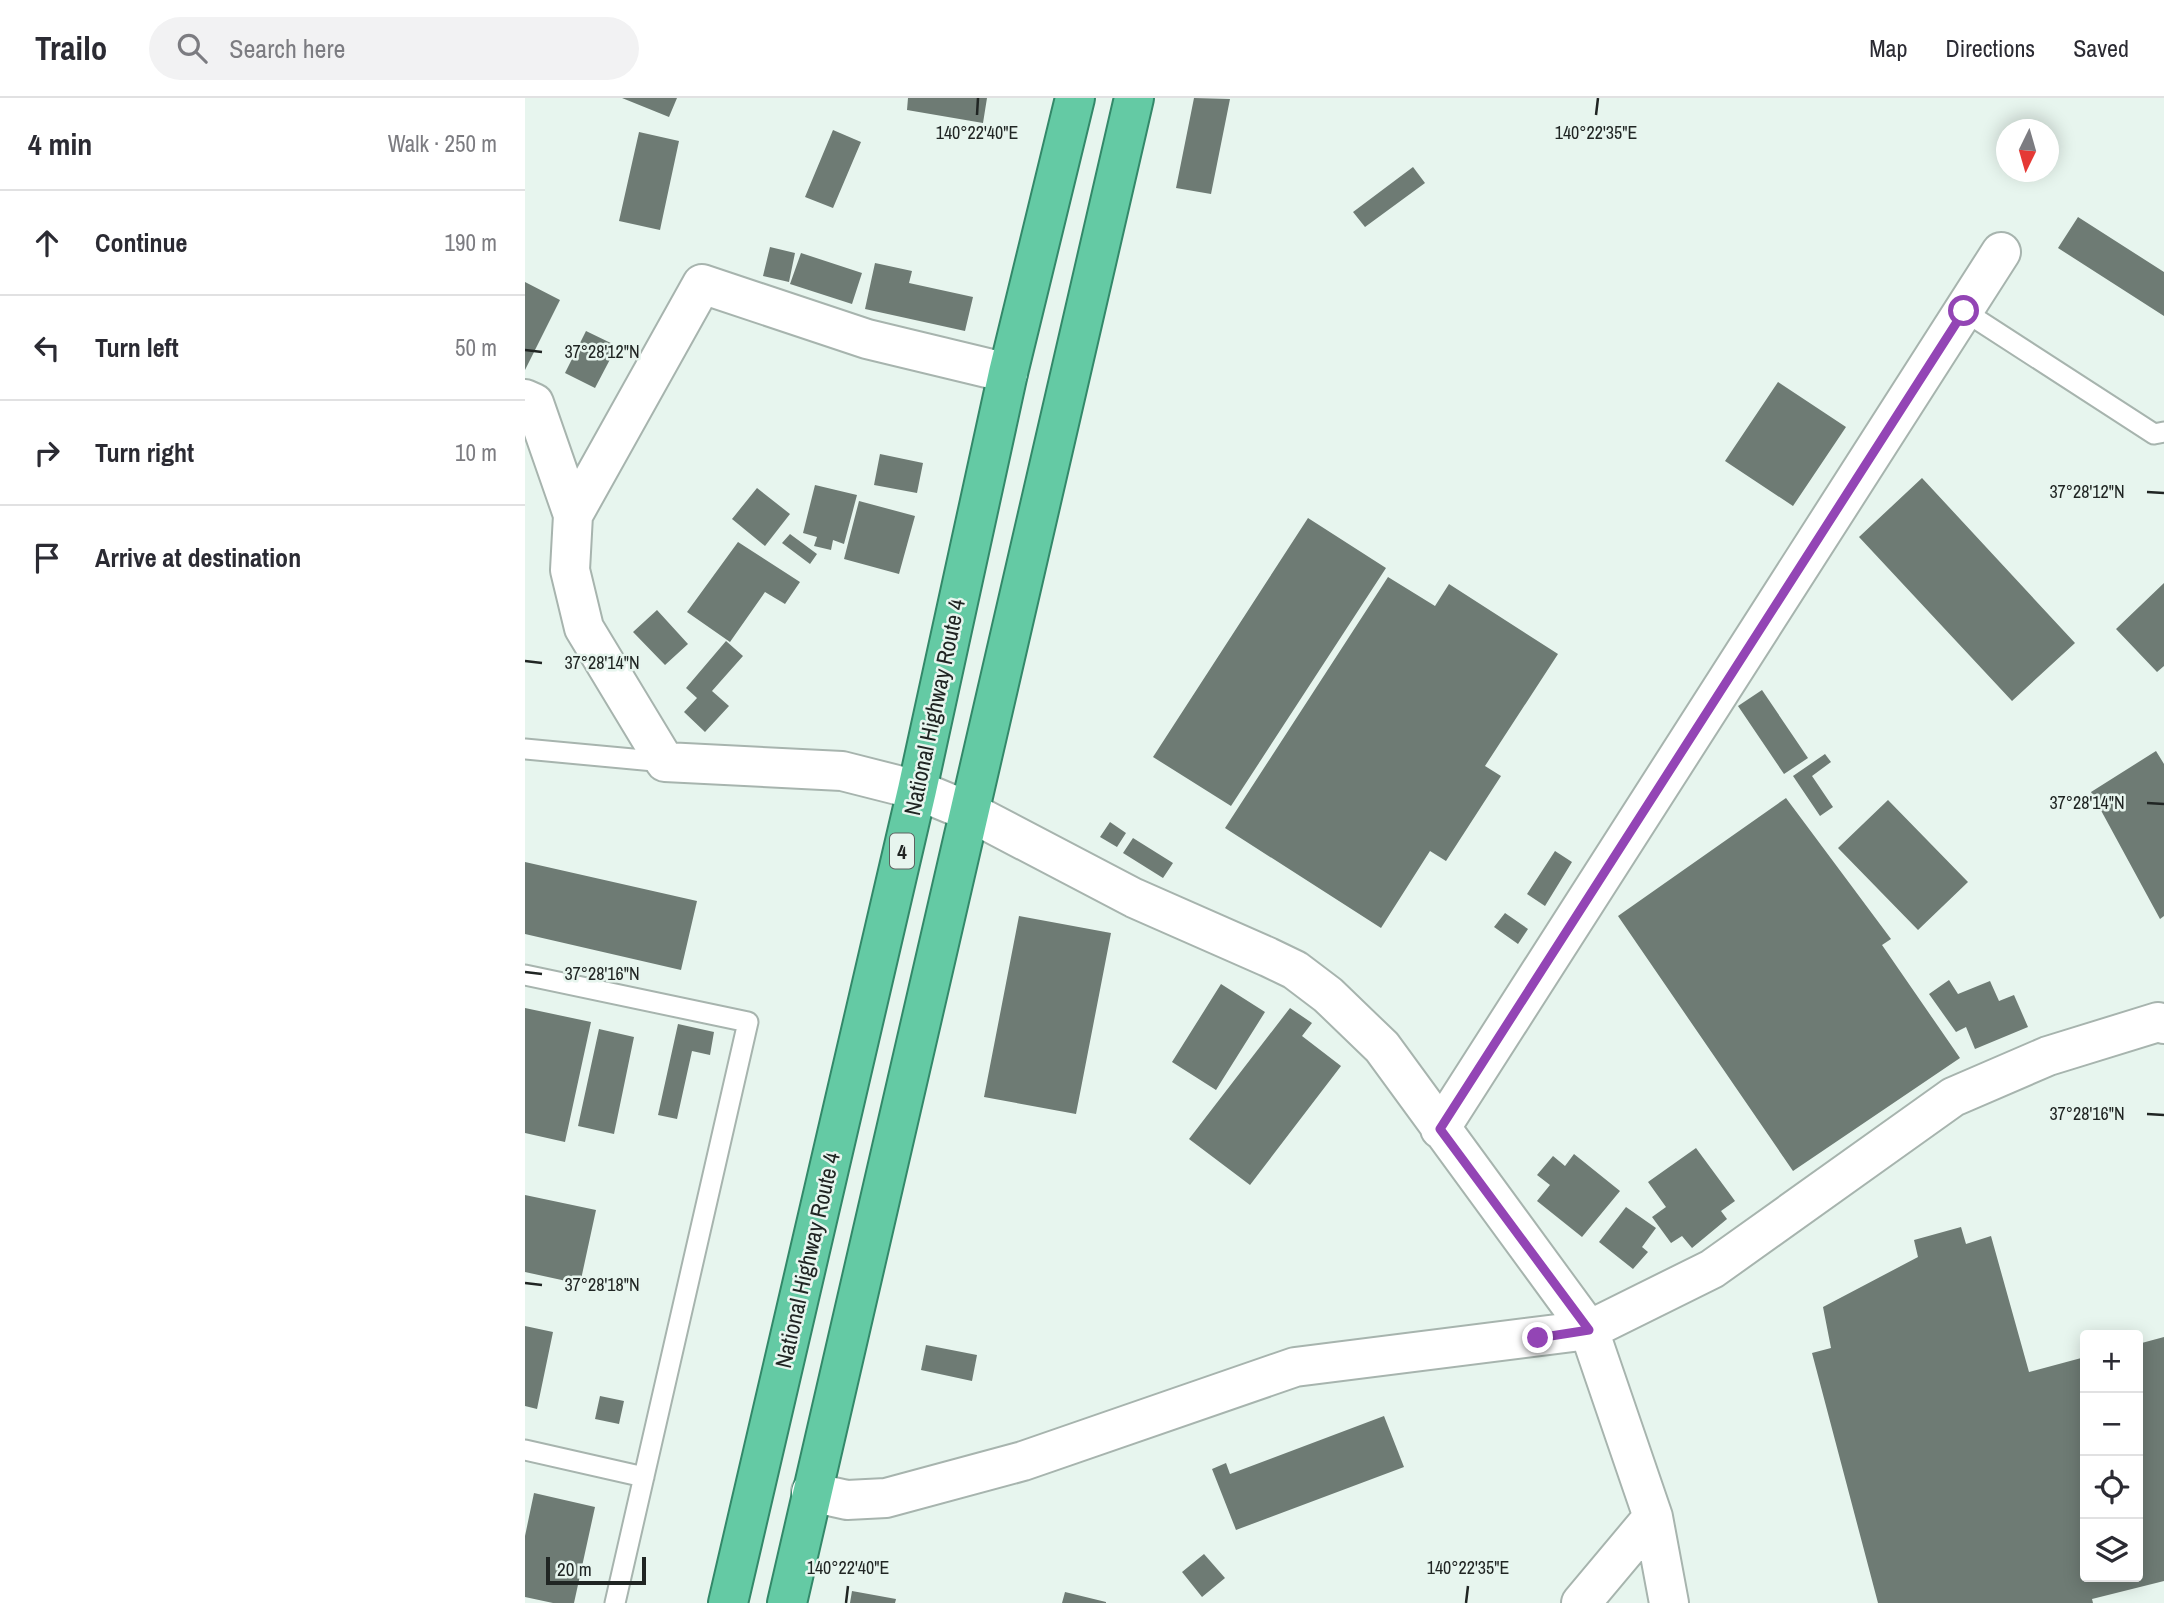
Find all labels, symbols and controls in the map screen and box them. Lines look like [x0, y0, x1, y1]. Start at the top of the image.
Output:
search box [149, 17, 639, 80]
text: Trailo [35, 26, 107, 70]
icon: search [173, 29, 211, 67]
text: Search here [229, 31, 345, 66]
text: Map [1869, 32, 1907, 64]
text: Directions [1945, 32, 2035, 64]
text: Saved [2073, 32, 2129, 64]
north arrow [1996, 119, 2059, 182]
text: 140°22'40"E [936, 120, 1018, 145]
text: 140°22'35"E [1555, 120, 1637, 145]
text: 4 min [28, 124, 92, 164]
text: Walk · 250 m [388, 128, 497, 159]
icon: ahead [28, 224, 66, 262]
text: Continue [95, 225, 187, 260]
text: 190 m [445, 227, 497, 258]
route start [1948, 295, 1979, 326]
icon: left [28, 329, 66, 367]
text: Turn left [95, 330, 179, 365]
text: 50 m [455, 332, 497, 363]
text: 37°28'12"N [564, 339, 640, 364]
icon: right [28, 434, 66, 472]
text: Turn right [95, 435, 194, 470]
text: 10 m [455, 437, 497, 468]
text: 37°28'12"N [2049, 479, 2125, 504]
icon: arrive [28, 539, 66, 577]
text: Arrive at destination [95, 540, 301, 575]
street label: National Highway Route 4 [896, 596, 972, 818]
text: 37°28'14"N [564, 650, 640, 675]
text: 37°28'14"N [2049, 790, 2125, 815]
road number: 4 [890, 834, 914, 868]
text: 37°28'16"N [564, 961, 640, 986]
text: 37°28'16"N [2049, 1101, 2125, 1126]
street label: National Highway Route 4 [767, 1149, 847, 1371]
text: 37°28'18"N [564, 1272, 640, 1297]
route end [1522, 1322, 1553, 1353]
map controls [2080, 1330, 2143, 1582]
button: + [2080, 1330, 2143, 1393]
button: − [2080, 1393, 2143, 1456]
button: locate [2080, 1456, 2143, 1519]
button: layers [2080, 1519, 2143, 1582]
scale bar [546, 1554, 646, 1586]
text: 140°22'40"E [807, 1555, 889, 1580]
text: 140°22'35"E [1427, 1555, 1509, 1580]
text: 20 m [557, 1556, 592, 1582]

